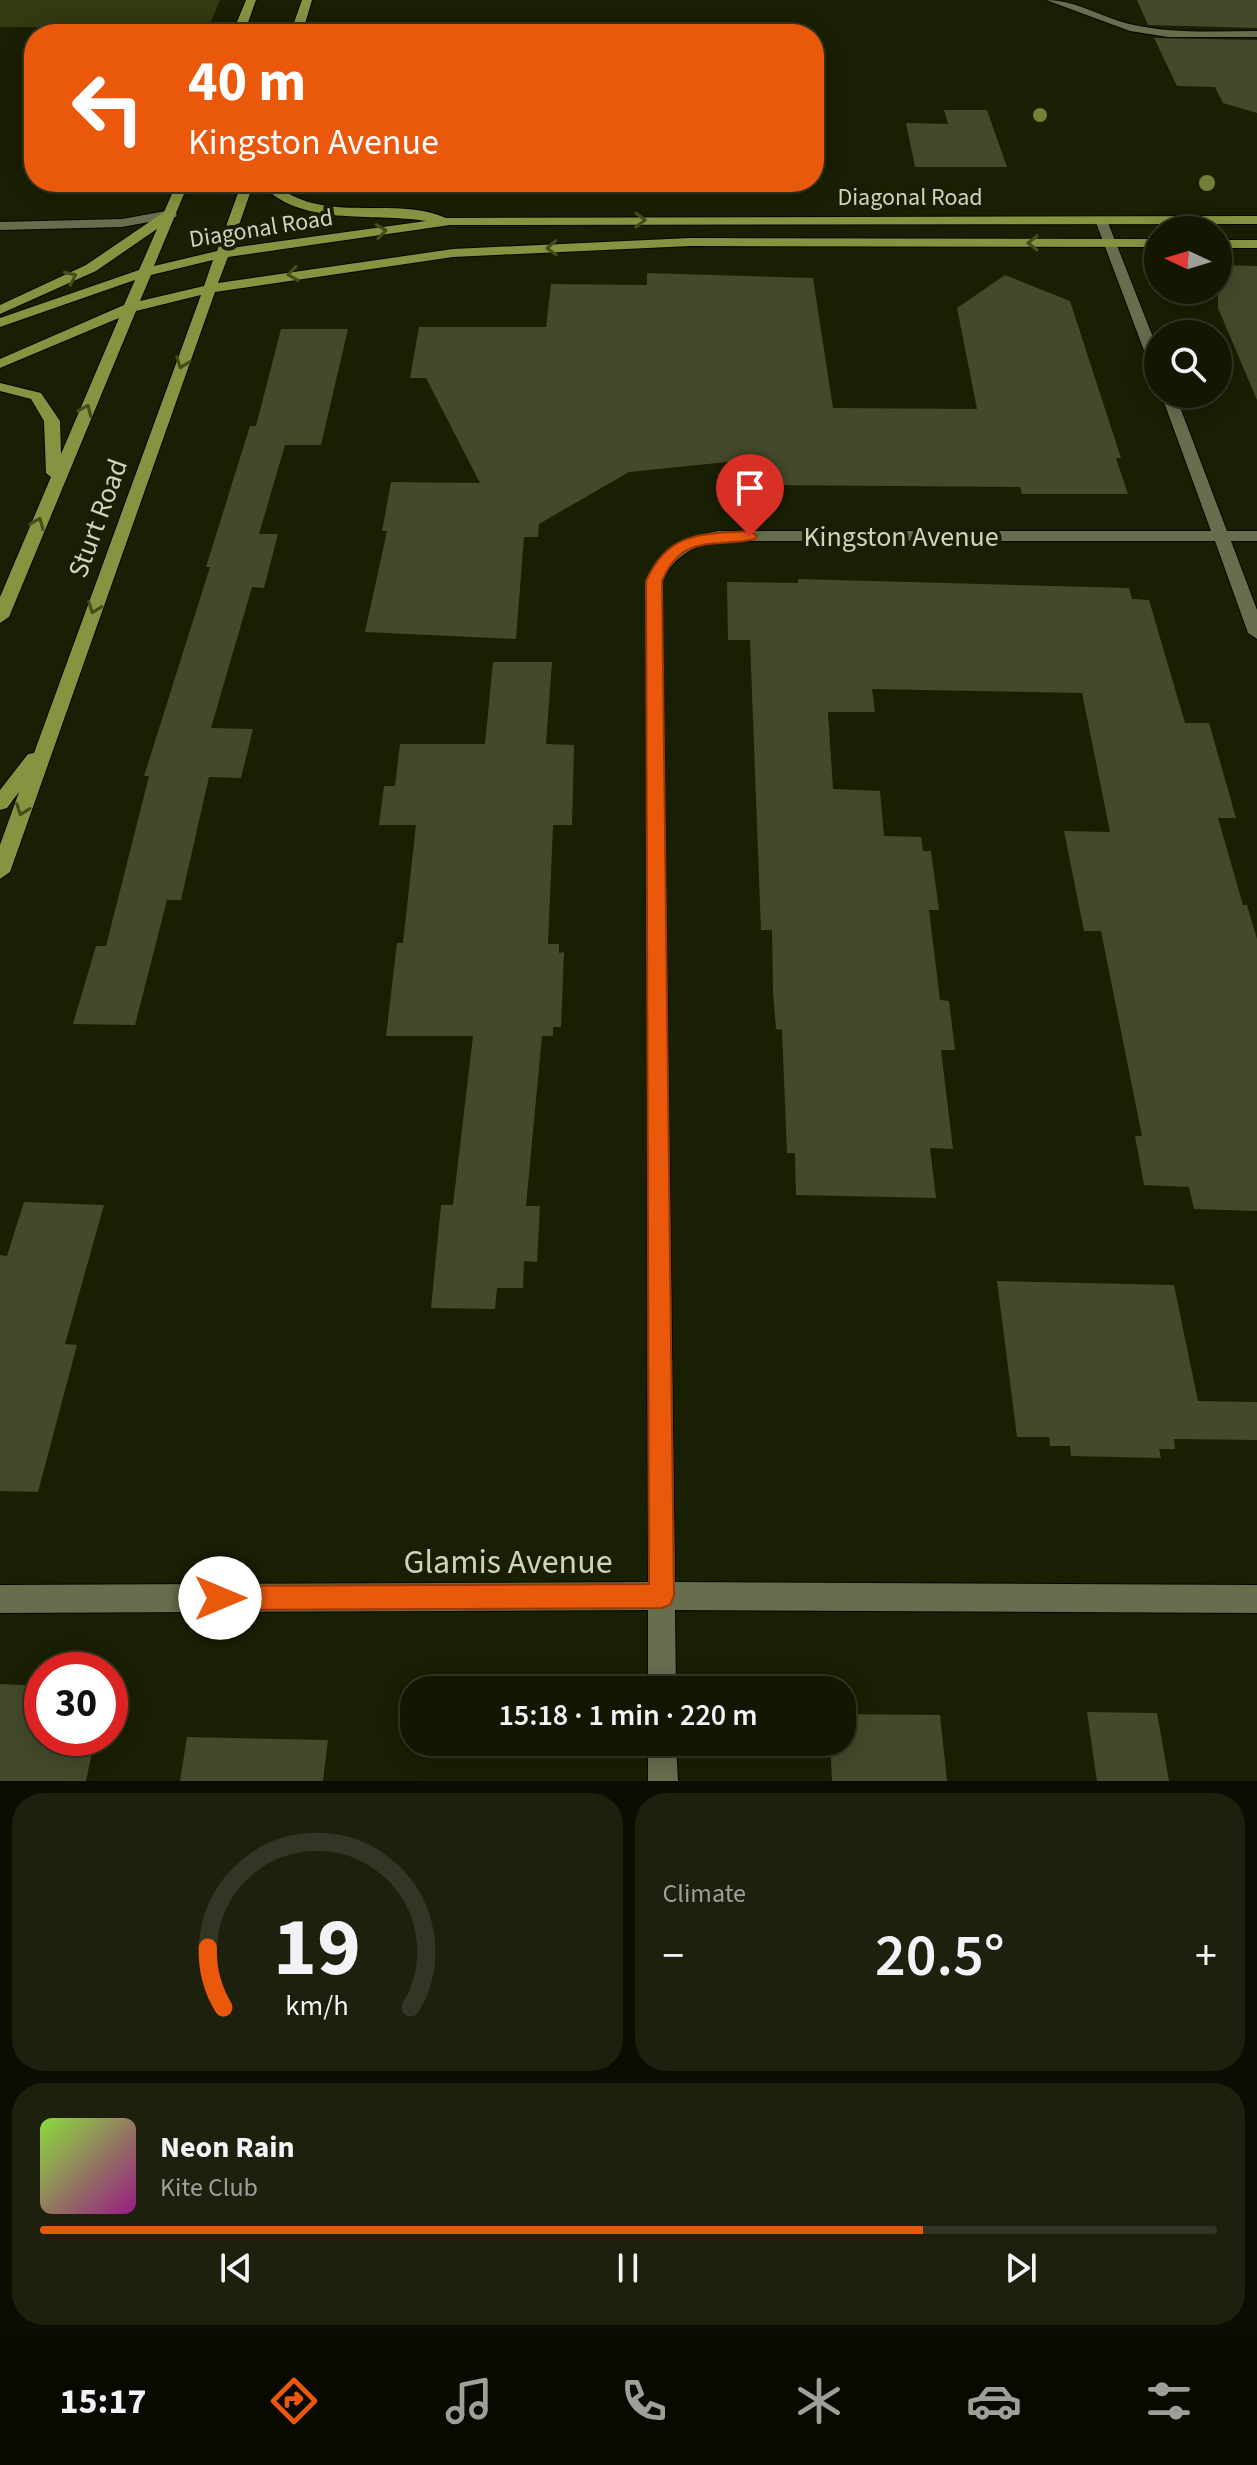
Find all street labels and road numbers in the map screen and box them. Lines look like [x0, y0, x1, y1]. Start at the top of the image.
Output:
street label: Diagonal Road [837, 180, 983, 215]
street label: Diagonal Road [187, 200, 336, 257]
street label: Sturt Road [58, 453, 138, 583]
street label: Kingston Avenue [803, 517, 999, 557]
street label: Glamis Avenue [403, 1538, 613, 1587]

